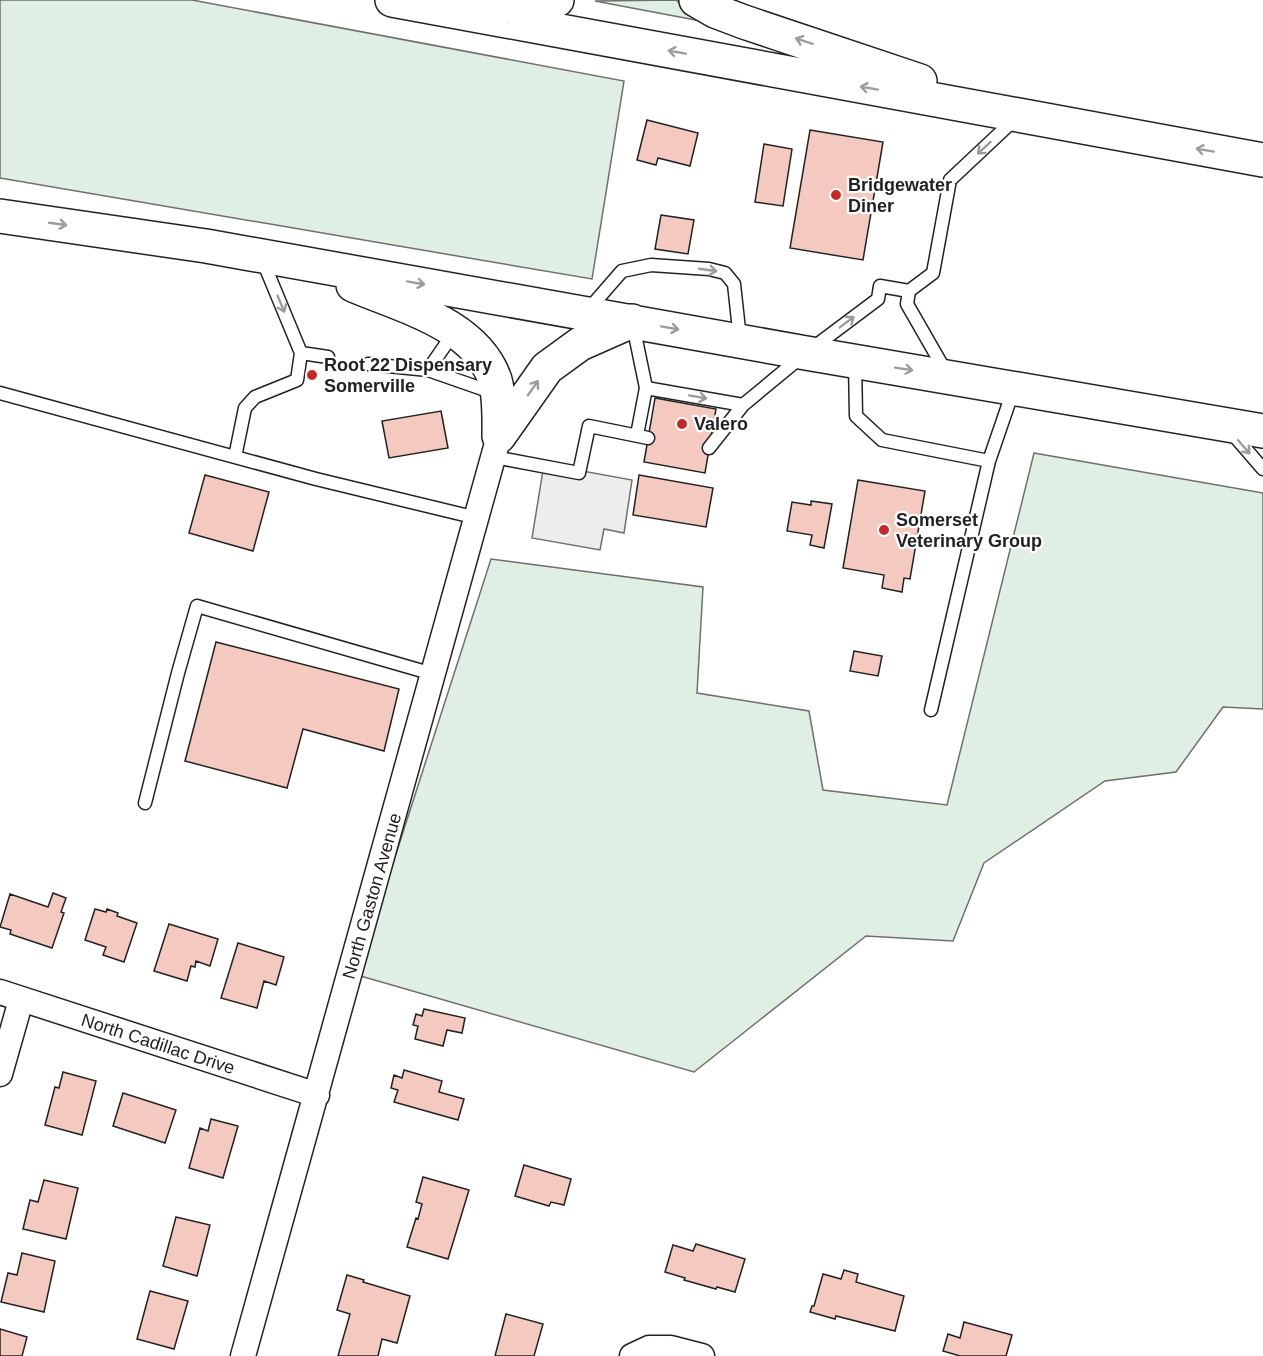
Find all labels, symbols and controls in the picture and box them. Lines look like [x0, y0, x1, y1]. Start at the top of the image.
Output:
one-way arrow [795, 35, 814, 46]
one-way arrow [668, 47, 688, 58]
one-way arrow [860, 82, 879, 93]
one-way arrow [976, 141, 991, 155]
one-way arrow [1196, 144, 1216, 155]
place label: Bridgewater Diner [848, 175, 952, 216]
marker: Bridgewater Diner [829, 188, 843, 202]
one-way arrow [48, 219, 67, 230]
one-way arrow [698, 264, 717, 275]
one-way arrow [406, 278, 425, 289]
one-way arrow [276, 295, 287, 313]
one-way arrow [838, 315, 854, 328]
one-way arrow [660, 323, 680, 334]
place label: Root 22 Dispensary Somerville [324, 355, 492, 396]
one-way arrow [893, 364, 913, 375]
marker: Root 22 Dispensary Somerville [305, 368, 319, 382]
one-way arrow [527, 380, 539, 396]
one-way arrow [687, 392, 707, 403]
place label: Valero [694, 414, 748, 434]
marker: Valero [675, 417, 689, 431]
one-way arrow [1237, 439, 1250, 455]
place label: Somerset Veterinary Group [896, 510, 1042, 551]
marker: Somerset Veterinary Group [877, 523, 891, 537]
street label: North Gaston Avenue [339, 811, 405, 981]
street label: North Cadillac Drive [79, 1010, 237, 1078]

